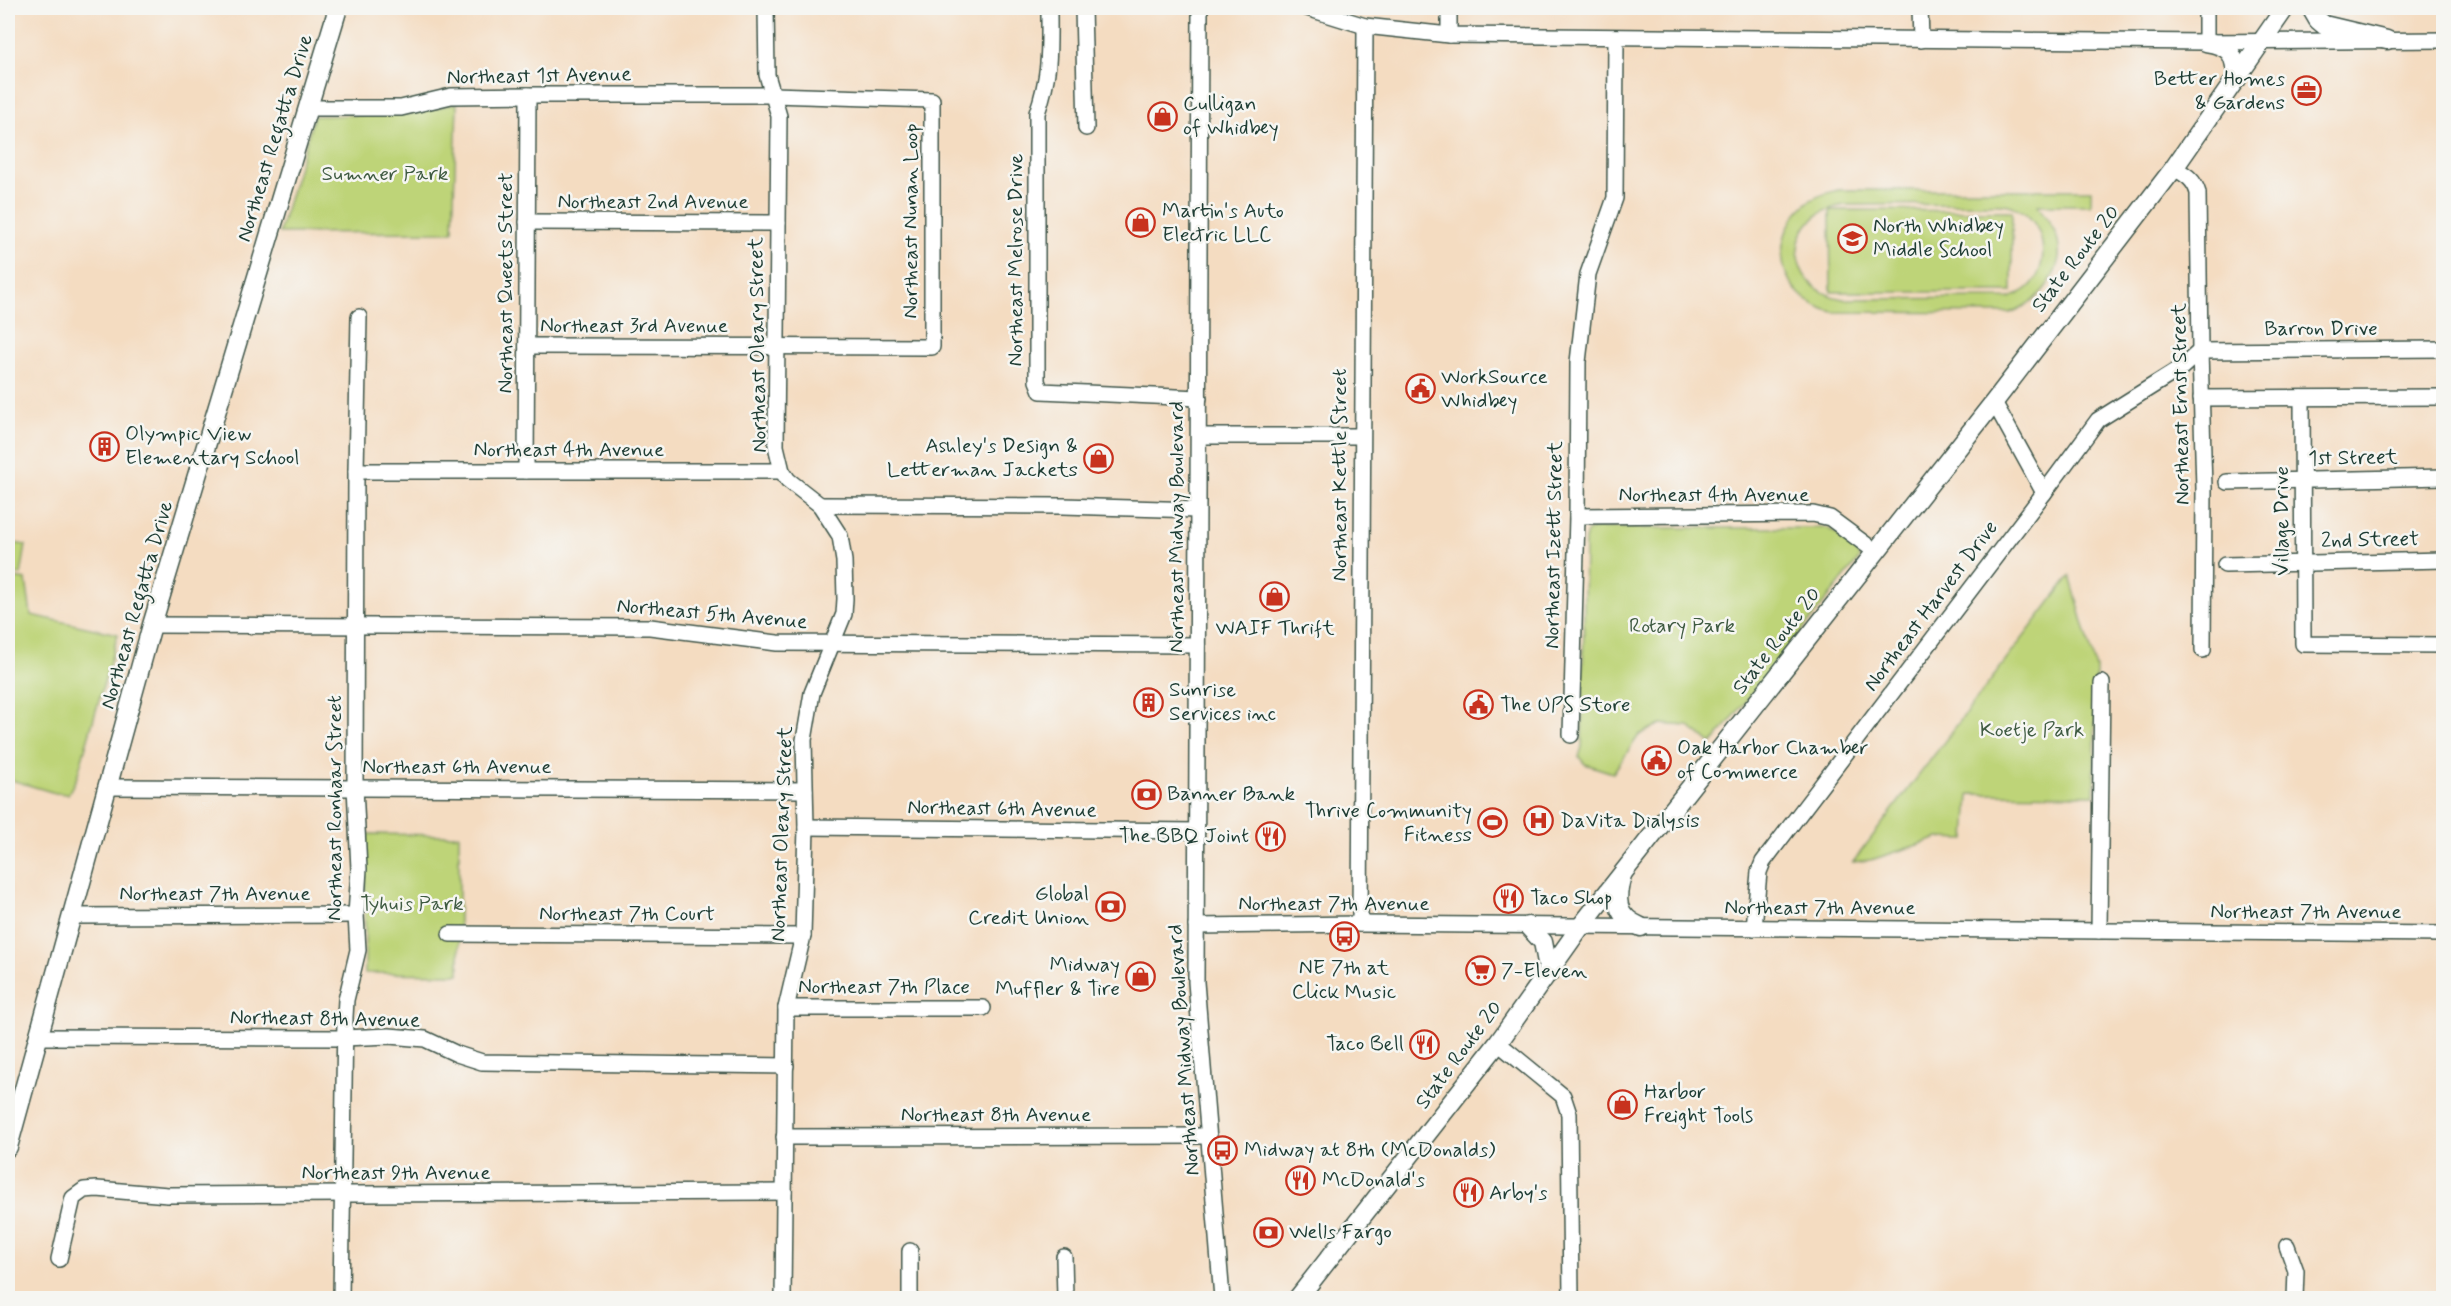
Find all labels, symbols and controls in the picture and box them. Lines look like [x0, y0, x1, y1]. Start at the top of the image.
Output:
street label: Northeast Regatta Drive [230, 31, 322, 246]
street label: Northeast 1st Avenue [446, 60, 632, 92]
place label: Better Homes & Gardens [2154, 65, 2285, 117]
office icon: Better Homes & Gardens [2290, 75, 2322, 107]
place label: Culligan of Whidbey [1183, 90, 1279, 142]
shop icon: Culligan of Whidbey [1146, 100, 1178, 132]
street label: Northeast Nunan Loop [897, 123, 925, 319]
street label: Northeast Melrose Drive [1002, 153, 1030, 366]
park label: Sumner Park [322, 160, 449, 188]
street label: Northeast Queets Street [492, 172, 520, 394]
street label: Northeast 2nd Avenue [557, 188, 749, 216]
place label: Martin's Auto Electric LLC [1162, 197, 1284, 249]
street label: State Route 20 [2025, 200, 2127, 318]
shop icon: Martin's Auto Electric LLC [1125, 207, 1157, 239]
place label: North Whidbey Middle School [1873, 212, 2004, 264]
school or university icon: North Whidbey Middle School [1836, 222, 1868, 254]
street label: Northeast Oleary Street [742, 236, 774, 453]
street label: Northeast Ernst Street [2165, 302, 2197, 505]
street label: Northeast 3rd Avenue [540, 312, 728, 340]
street label: Barron Drive [2264, 315, 2378, 343]
place label: WorkSource Whidbey [1441, 363, 1548, 415]
street label: Northeast Kettle Street [1326, 368, 1354, 582]
public building icon: WorkSource Whidbey [1404, 373, 1436, 405]
street label: Northeast Midway Boulevard [1163, 401, 1191, 653]
place label: Olympic View Elementary School [125, 420, 300, 472]
building icon: Olympic View Elementary School [88, 430, 120, 462]
place label: Ashley's Design & Letterman Jackets [887, 432, 1078, 484]
street label: Northeast 4th Avenue [474, 436, 664, 464]
street label: Northeast Izett Street [1538, 440, 1570, 649]
shop icon: Ashley's Design & Letterman Jackets [1083, 442, 1115, 474]
street label: 1st Street [2308, 443, 2399, 473]
street label: Village Drive [2268, 466, 2296, 576]
street label: Northeast 4th Avenue [1619, 481, 1809, 509]
street label: Northeast Regatta Drive [94, 497, 182, 713]
street label: Northeast Harvest Drive [1857, 515, 2005, 697]
street label: 2nd Street [2321, 525, 2419, 555]
shop icon: WAIF Thrift [1259, 581, 1291, 613]
street label: State Route 20 [1726, 582, 1828, 700]
street label: Northeast 5th Avenue [616, 592, 808, 636]
park label: Rotary Park [1629, 612, 1735, 640]
place label: WAIF Thrift [1215, 614, 1335, 642]
place label: Sunrise Services inc [1169, 676, 1276, 728]
building icon: Sunrise Services inc [1132, 686, 1164, 718]
public building icon: The UPS Store [1463, 689, 1495, 721]
place label: The UPS Store [1500, 691, 1630, 719]
street label: Northeast Ronhaar Street [321, 695, 349, 921]
park label: Koetje Park [1980, 716, 2084, 744]
street label: Northeast Oleary Street [764, 725, 800, 942]
place label: Oak Harbor Chamber of Commerce [1677, 734, 1869, 786]
public building icon: Oak Harbor Chamber of Commerce [1640, 744, 1672, 776]
street label: Northeast 6th Avenue [362, 753, 552, 781]
bank icon: Banner Bank [1130, 778, 1162, 810]
place label: Banner Bank [1167, 780, 1295, 808]
street label: Northeast 6th Avenue [907, 793, 1097, 825]
place label: Thrive Community Fitness [1305, 797, 1472, 849]
hospital icon: DaVita Dialysis [1523, 805, 1555, 837]
sports icon: Thrive Community Fitness [1477, 807, 1509, 839]
place label: DaVita Dialysis [1560, 807, 1700, 835]
restaurant icon: The BBQ Joint [1254, 820, 1286, 852]
place label: The BBQ Joint [1119, 822, 1249, 850]
street label: Northeast 7th Avenue [119, 880, 311, 908]
place label: Global Credit Union [968, 880, 1090, 932]
restaurant icon: Taco Shop [1493, 882, 1525, 914]
place label: Taco Shop [1530, 884, 1613, 912]
park label: Tyhuis Park [360, 890, 464, 918]
bank icon: Global Credit Union [1094, 890, 1126, 922]
street label: Northeast 7th Avenue [1238, 890, 1430, 918]
street label: Northeast 7th Avenue [1724, 894, 1916, 922]
street label: Northeast 7th Avenue [2210, 898, 2402, 926]
street label: Northeast 7th Court [539, 900, 715, 928]
bus stop icon: NE 7th at Click Music [1328, 921, 1360, 953]
street label: Northeast Midway Boulevard [1161, 923, 1207, 1177]
place label: Midway Muffler & Tire [995, 951, 1120, 1003]
place label: NE 7th at Click Music [1292, 954, 1397, 1006]
supermarket icon: 7-Eleven [1464, 955, 1496, 987]
place label: 7-Eleven [1501, 957, 1588, 985]
shop icon: Midway Muffler & Tire [1125, 961, 1157, 993]
street label: Northeast 7th Place [798, 973, 970, 1001]
street label: State Route 20 [1409, 995, 1509, 1115]
street label: Northeast 8th Avenue [230, 1003, 420, 1035]
restaurant icon: Taco Bell [1409, 1028, 1441, 1060]
place label: Taco Bell [1326, 1030, 1404, 1058]
place label: Harbor Freight Tools [1644, 1078, 1753, 1130]
shop icon: Harbor Freight Tools [1607, 1088, 1639, 1120]
street label: Northeast 8th Avenue [901, 1101, 1091, 1129]
bus stop icon: Midway at 8th (McDonalds) [1207, 1134, 1239, 1166]
place label: Midway at 8th (McDonalds) [1244, 1136, 1496, 1164]
street label: Northeast 9th Avenue [302, 1159, 490, 1187]
restaurant icon: McDonald's [1285, 1164, 1317, 1196]
place label: McDonald's [1322, 1166, 1425, 1194]
restaurant icon: Arby's [1452, 1177, 1484, 1209]
place label: Arby's [1489, 1179, 1548, 1207]
bank icon: Wells Fargo [1252, 1216, 1284, 1248]
place label: Wells Fargo [1289, 1218, 1392, 1246]

